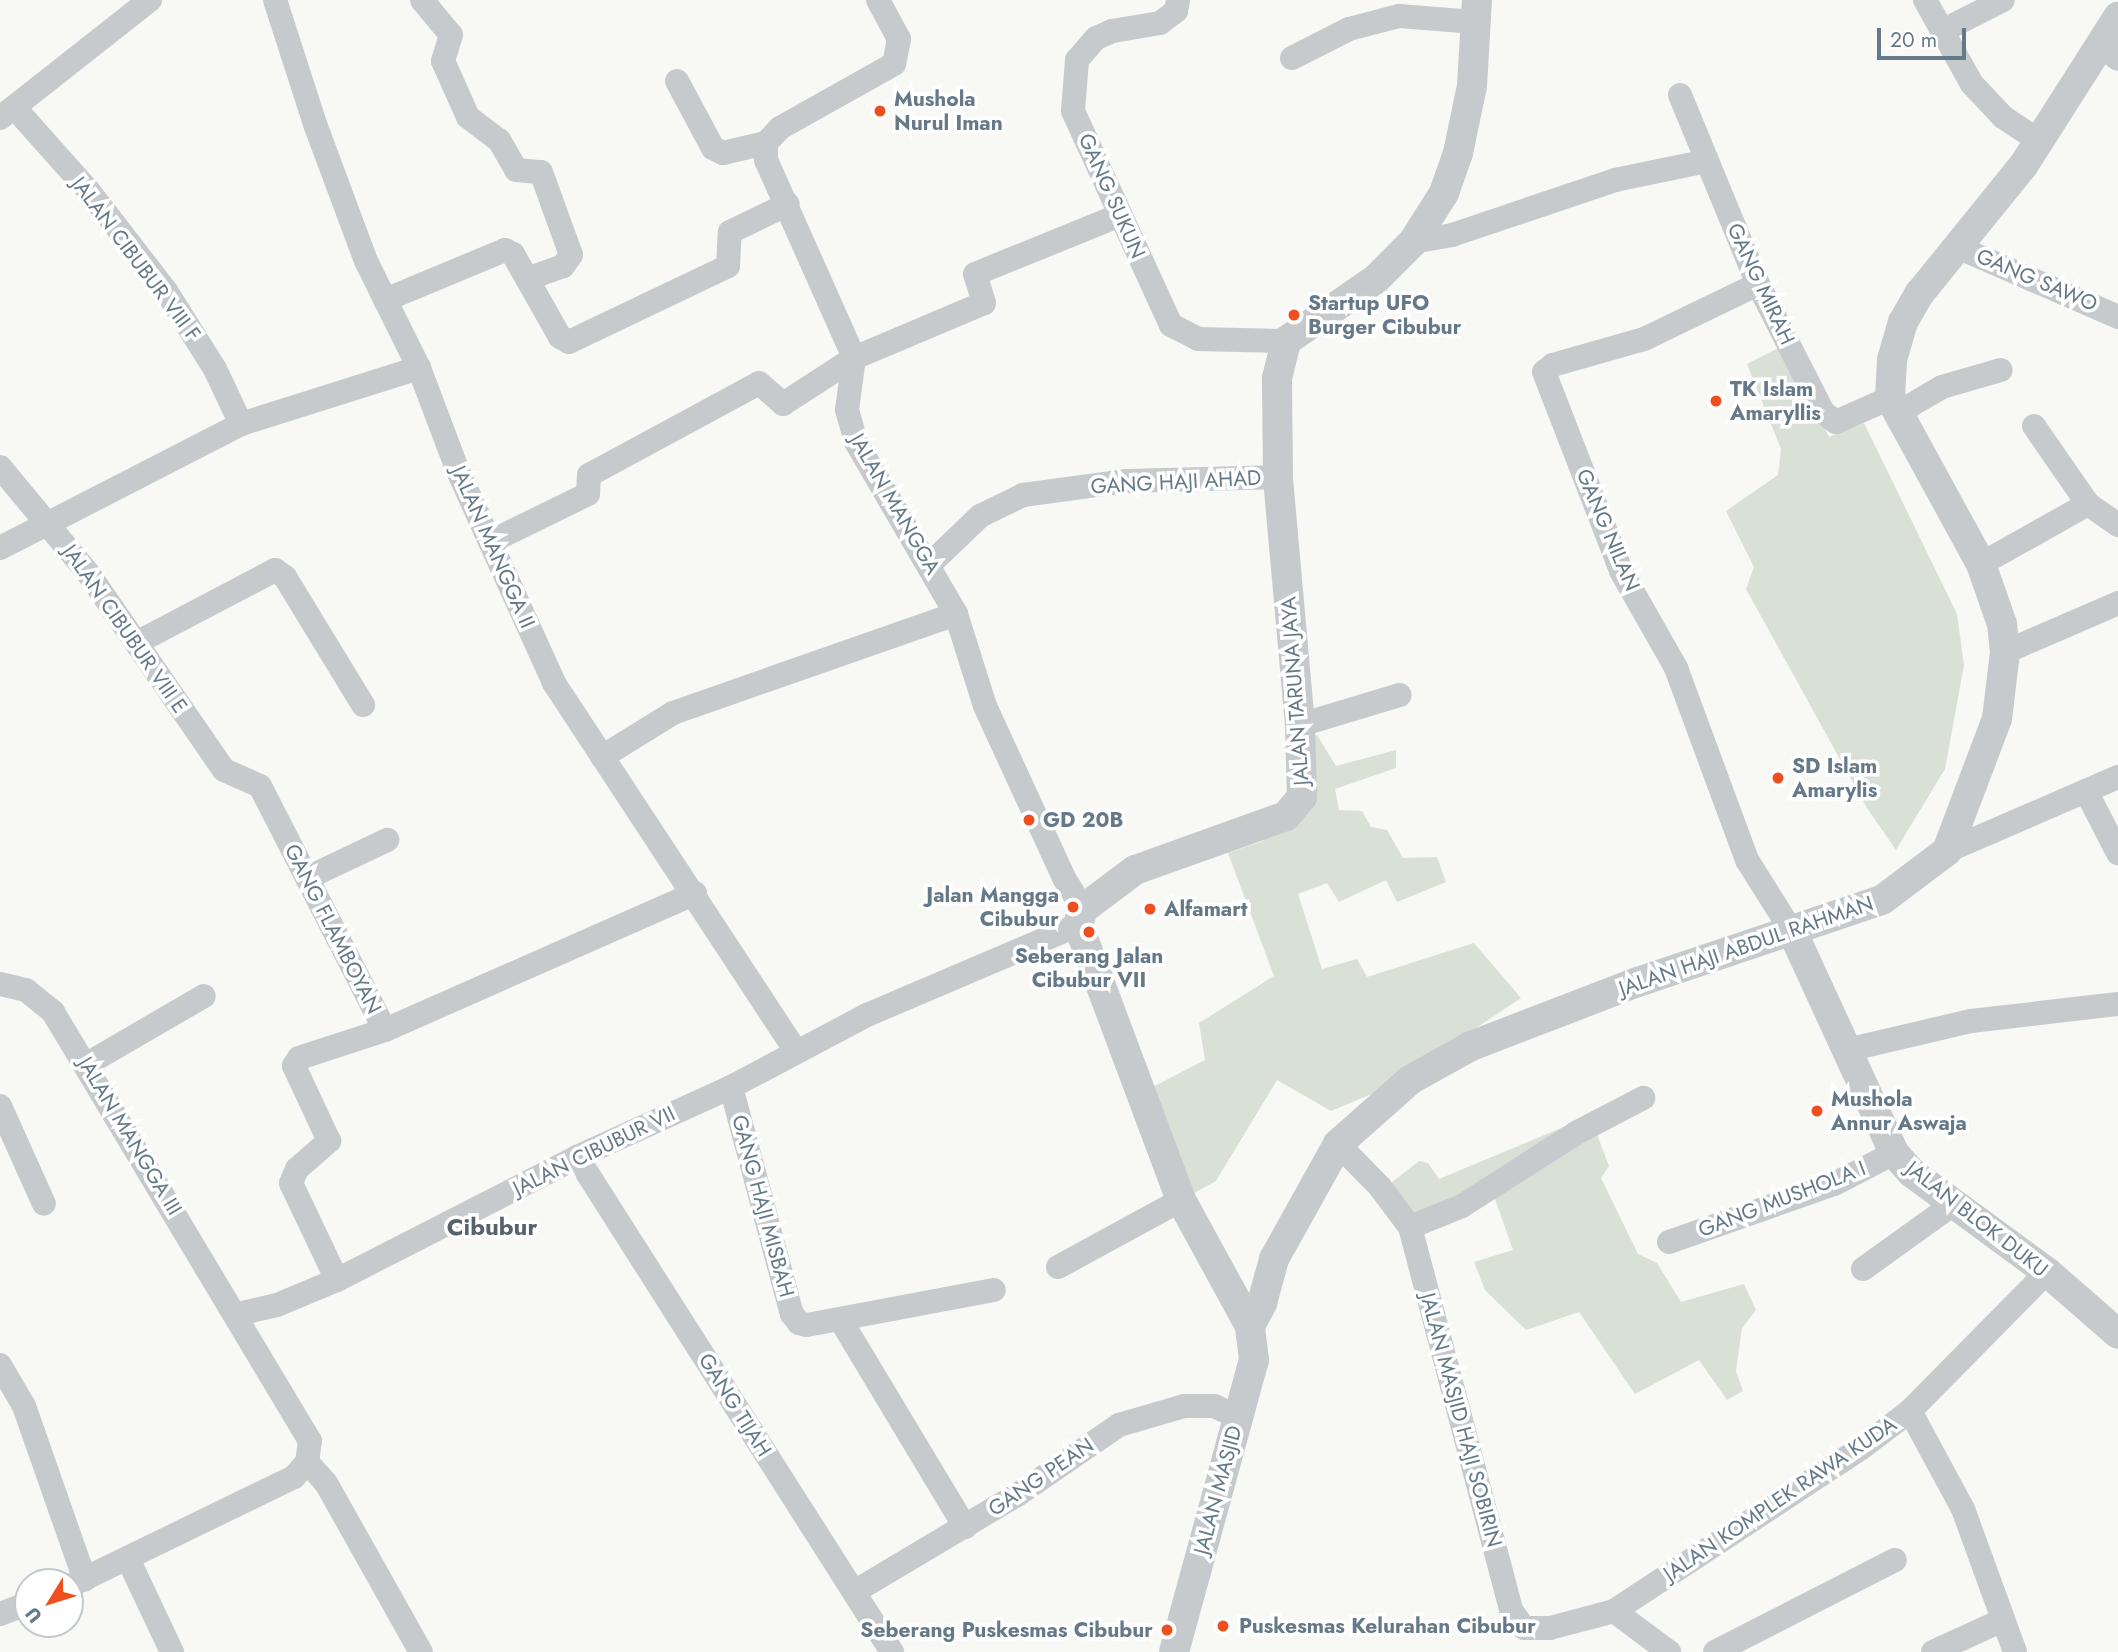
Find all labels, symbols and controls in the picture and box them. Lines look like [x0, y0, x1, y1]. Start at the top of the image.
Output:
scale bar [1880, 14, 1969, 58]
text: 20 m [1890, 25, 1937, 55]
place label: Mushola Nurul Iman [894, 86, 1003, 136]
marker: Mushola Nurul Iman [872, 103, 888, 119]
street label: GANG SUKUN [1073, 130, 1151, 262]
street label: JALAN CIBUBUR VIII F [66, 172, 206, 346]
street label: GANG MIRAH [1722, 219, 1800, 349]
street label: GANG SAWO [1973, 243, 2101, 317]
place label: Startup UFO Burger Cibubur [1308, 290, 1461, 340]
marker: Startup UFO Burger Cibubur [1286, 307, 1302, 323]
place label: TK Islam Amaryllis [1730, 376, 1821, 426]
marker: TK Islam Amaryllis [1708, 393, 1724, 409]
street label: JALAN MANGGA [845, 429, 945, 579]
street label: JALAN MANGGA II [446, 462, 540, 632]
street label: GANG HAJI AHAD [1090, 465, 1262, 499]
street label: GANG NILAN [1571, 465, 1645, 595]
street label: JALAN CIBUBUR VIII E [57, 540, 193, 718]
street label: JALAN TARUNA JAYA [1276, 596, 1314, 786]
place label: SD Islam Amarylis [1792, 753, 1877, 803]
marker: SD Islam Amarylis [1770, 770, 1786, 786]
place label: GD 20B [1043, 807, 1123, 833]
marker: GD 20B [1021, 812, 1037, 828]
street label: GANG FLAMBOYAN [279, 840, 387, 1018]
place label: Jalan Mangga Cibubur [926, 882, 1059, 932]
street label: JALAN HAJI ABDUL RAHMAN [1616, 891, 1876, 1001]
place label: Alfamart [1164, 896, 1247, 922]
marker: Jalan Mangga Cibubur [1065, 899, 1081, 915]
marker: Alfamart [1142, 901, 1158, 917]
marker: Seberang Jalan Cibubur VII [1081, 924, 1097, 940]
place label: Seberang Jalan Cibubur VII [1015, 943, 1163, 993]
street label: JALAN MANGGA III [73, 1052, 187, 1220]
place label: Mushola Annur Aswaja [1831, 1086, 1967, 1136]
street label: JALAN CIBUBUR VII [509, 1101, 679, 1201]
marker: Mushola Annur Aswaja [1809, 1103, 1825, 1119]
street label: GANG HAJI MISBAH [727, 1112, 799, 1300]
street label: GANG MUSHOLA I [1695, 1156, 1869, 1242]
street label: JALAN BLOK DUKU [1901, 1156, 2053, 1282]
district label: Cibubur [447, 1213, 537, 1241]
street label: JALAN MASJID HAJI SOBIRIN [1415, 1290, 1507, 1550]
street label: GANG TIJAH [693, 1349, 777, 1461]
street label: JALAN KOMPLEK RAWA KUDA [1659, 1412, 1901, 1586]
street label: JALAN MASJID [1189, 1423, 1247, 1557]
street label: GANG PEAN [984, 1433, 1098, 1521]
north arrow [14, 1568, 84, 1638]
text: U [19, 1601, 48, 1629]
place label: Puskesmas Kelurahan Cibubur [1239, 1613, 1536, 1639]
marker: Puskesmas Kelurahan Cibubur [1213, 1616, 1233, 1636]
place label: Seberang Puskesmas Cibubur [860, 1617, 1153, 1643]
marker: Seberang Puskesmas Cibubur [1159, 1622, 1175, 1638]

